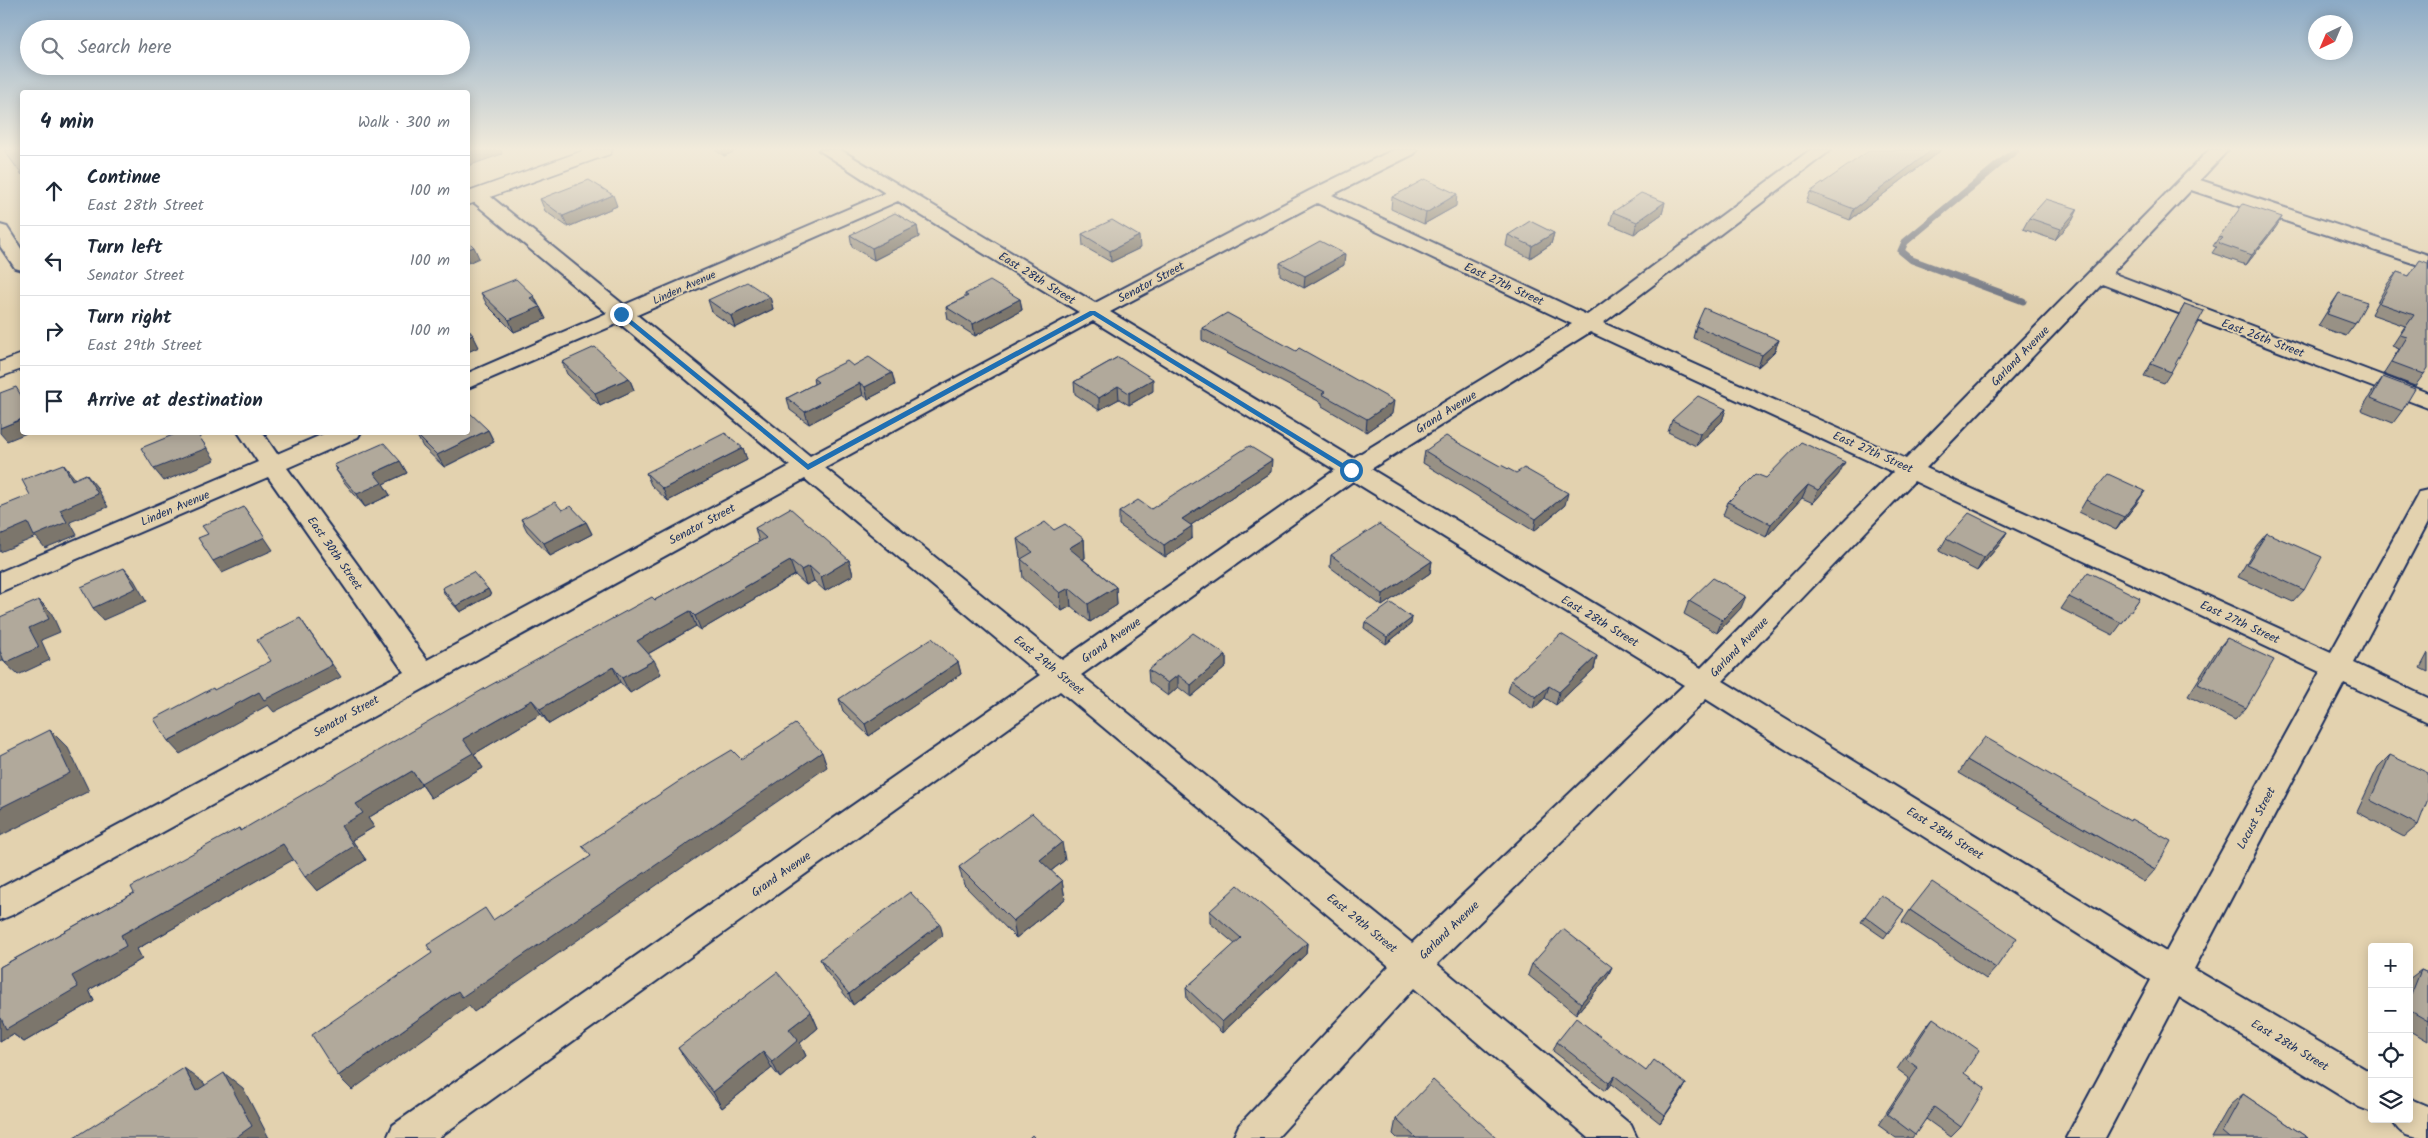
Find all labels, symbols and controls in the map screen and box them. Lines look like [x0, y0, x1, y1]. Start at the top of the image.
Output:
north arrow [2308, 15, 2353, 60]
search box [20, 20, 470, 75]
text: Search here [78, 33, 172, 63]
icon: search [38, 34, 66, 62]
text: 4 min [40, 106, 94, 139]
text: Walk · 300 m [358, 110, 450, 135]
text: Continue [87, 163, 160, 193]
icon: ahead [40, 177, 68, 205]
text: 100 m [410, 178, 450, 203]
text: East 28th Street [87, 193, 204, 218]
text: Turn left [87, 233, 162, 263]
icon: left [40, 247, 68, 275]
street label: East 28th Street [994, 247, 1079, 310]
text: 100 m [410, 248, 450, 273]
street label: Senator Street [1115, 257, 1188, 308]
street label: East 27th Street [1461, 258, 1547, 311]
text: Senator Street [87, 263, 184, 288]
street label: Linden Avenue [650, 266, 719, 310]
text: Turn right [87, 303, 172, 333]
route end [610, 303, 633, 326]
street label: East 26th Street [2219, 314, 2307, 363]
icon: right [40, 317, 68, 345]
text: 100 m [410, 318, 450, 343]
street label: Garland Avenue [1986, 321, 2055, 391]
text: East 29th Street [87, 333, 202, 358]
text: Arrive at destination [87, 386, 263, 416]
street label: Grand Avenue [1412, 386, 1481, 439]
icon: arrive [40, 387, 68, 415]
street label: East 27th Street [1830, 426, 1916, 479]
route start [1340, 459, 1363, 482]
street label: Linden Avenue [138, 485, 213, 532]
street label: Senator Street [666, 499, 739, 550]
street label: East 30th Street [302, 512, 367, 594]
street label: East 28th Street [1557, 591, 1643, 652]
street label: East 27th Street [2197, 596, 2283, 649]
street label: Grand Avenue [1077, 612, 1146, 668]
street label: Garland Avenue [1705, 612, 1774, 682]
street label: East 29th Street [1009, 631, 1088, 700]
street label: Senator Street [310, 690, 383, 742]
street label: Locust Street [2232, 783, 2281, 853]
street label: East 28th Street [1902, 802, 1987, 865]
street label: Grand Avenue [747, 846, 816, 902]
street label: East 29th Street [1322, 889, 1401, 958]
street label: Garland Avenue [1415, 896, 1484, 964]
map controls [2368, 943, 2413, 1123]
button: + [2368, 943, 2413, 988]
button: − [2368, 988, 2413, 1033]
street label: East 28th Street [2247, 1015, 2333, 1076]
button: locate [2368, 1033, 2413, 1078]
button: layers [2368, 1078, 2413, 1123]

